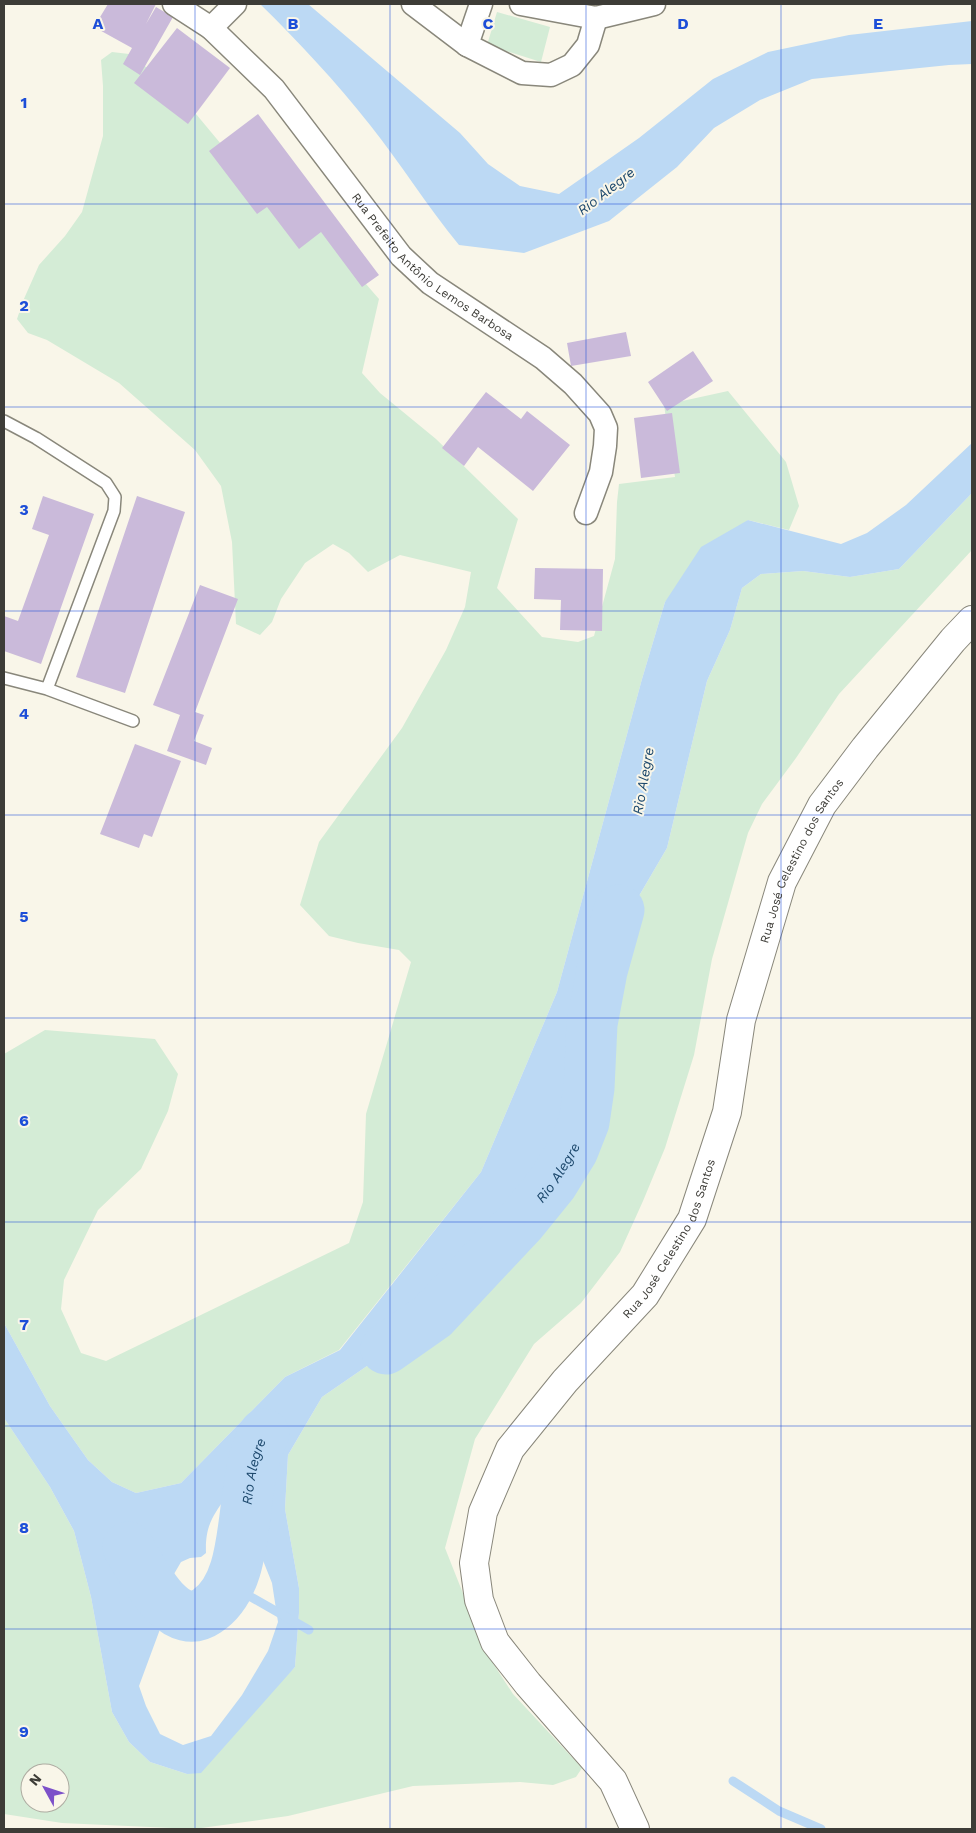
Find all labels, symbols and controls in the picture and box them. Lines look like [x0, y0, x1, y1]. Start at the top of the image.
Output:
text: A [93, 14, 104, 33]
text: B [288, 14, 299, 33]
text: C [483, 14, 494, 33]
text: D [677, 14, 689, 33]
text: E [873, 14, 883, 33]
text: 1 [21, 93, 27, 112]
water label: Rio Alegre [574, 164, 638, 218]
street label: Rua Prefeito Antônio Lemos Barbosa [349, 190, 516, 343]
text: 2 [19, 296, 29, 315]
text: 3 [19, 500, 29, 519]
text: 4 [19, 704, 29, 723]
water label: Rio Alegre [629, 746, 657, 816]
street label: Rua José Celestino dos Santos [757, 776, 846, 945]
text: 5 [19, 907, 29, 926]
text: 6 [19, 1111, 29, 1130]
water label: Rio Alegre [532, 1141, 583, 1206]
street label: Rua José Celestino dos Santos [620, 1157, 718, 1321]
text: 7 [19, 1315, 29, 1334]
water label: Rio Alegre [239, 1435, 269, 1506]
text: 8 [19, 1518, 29, 1537]
text: 9 [19, 1722, 29, 1741]
north arrow [20, 1763, 70, 1813]
text: N [26, 1771, 45, 1789]

